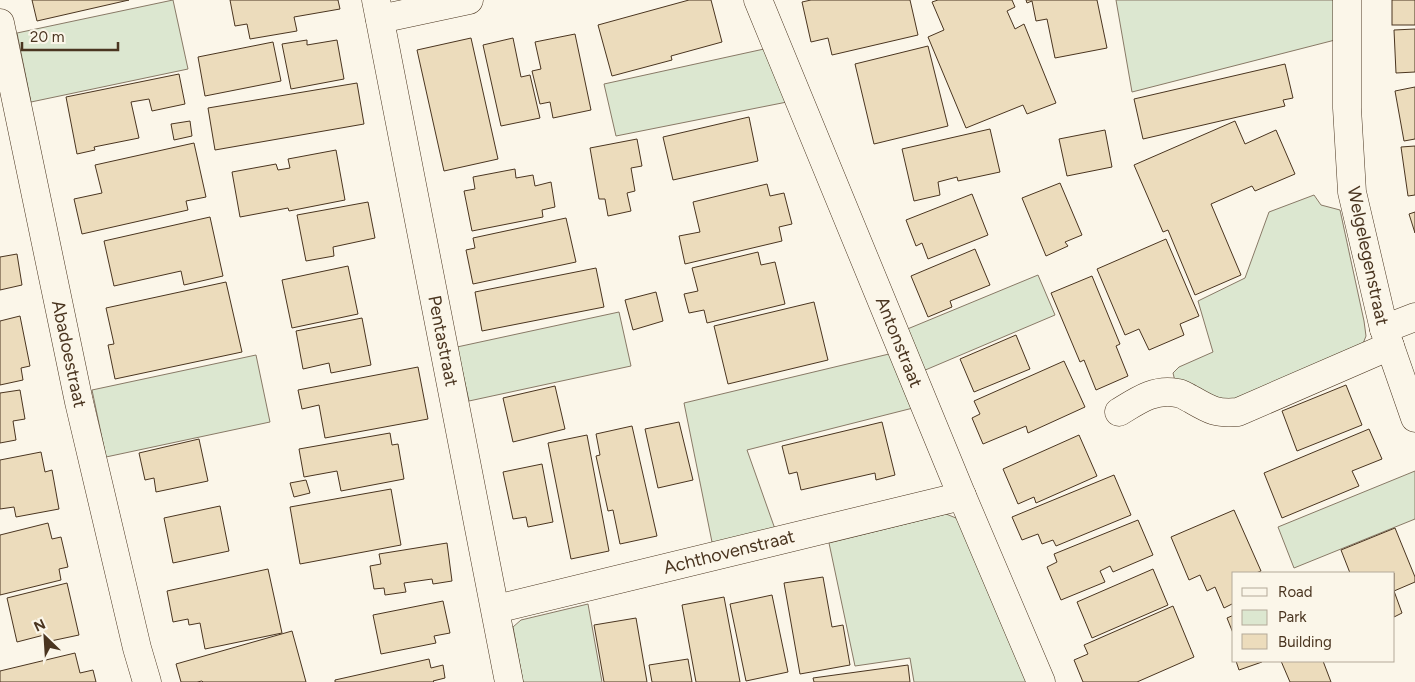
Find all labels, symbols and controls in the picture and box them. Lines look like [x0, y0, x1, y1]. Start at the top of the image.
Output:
scale bar [22, 20, 119, 52]
text: 20 m [30, 28, 64, 46]
street label: Welgelegenstraat [1343, 185, 1393, 328]
street label: Antonstraat [871, 293, 927, 391]
street label: Pentastraat [423, 294, 463, 389]
street label: Abadoestraat [47, 298, 91, 410]
street label: Achthovenstraat [661, 525, 797, 579]
legend [1232, 572, 1395, 662]
text: Road [1278, 583, 1313, 601]
text: Park [1278, 608, 1307, 626]
north arrow [20, 612, 70, 662]
text: N [31, 616, 48, 636]
text: Building [1278, 633, 1332, 651]

